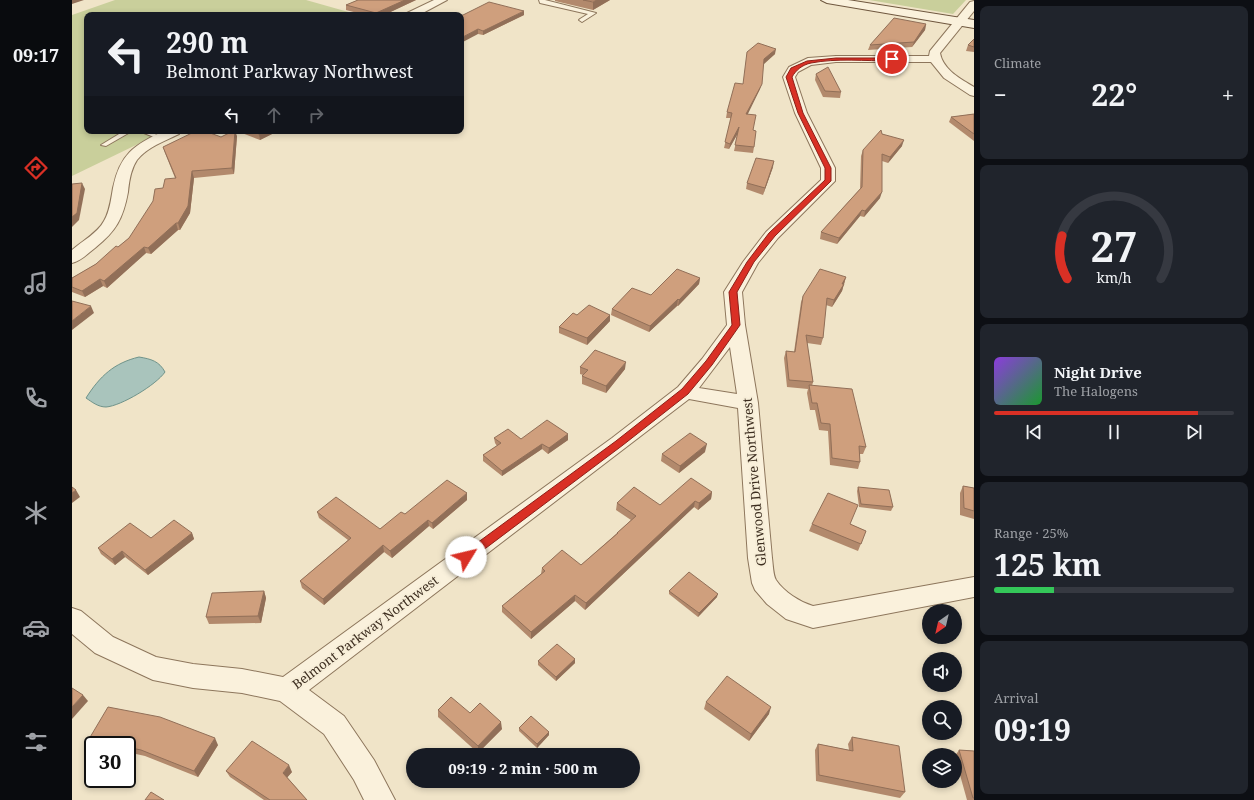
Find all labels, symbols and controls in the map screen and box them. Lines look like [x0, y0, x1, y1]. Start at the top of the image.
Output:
text: 290 m [166, 23, 248, 61]
icon: left [100, 28, 152, 80]
pin [875, 42, 909, 76]
text: 09:17 [13, 43, 59, 67]
icon: arrive [881, 48, 903, 70]
text: Climate [994, 54, 1041, 72]
text: Belmont Parkway Northwest [166, 59, 413, 83]
text: 22° [1091, 74, 1137, 115]
text: − [994, 79, 1007, 109]
text: + [1222, 79, 1234, 109]
icon: left [221, 104, 243, 126]
icon: ahead [263, 104, 285, 126]
icon: right [305, 104, 327, 126]
icon: directions [22, 154, 50, 182]
text: 27 [1090, 218, 1138, 274]
text: km/h [1096, 268, 1132, 287]
icon: music [22, 269, 50, 297]
text: Night Drive [1054, 362, 1142, 382]
text: The Halogens [1054, 382, 1138, 400]
icon: phone [22, 384, 50, 412]
street label: Glenwood Drive Northwest [738, 397, 770, 567]
icon: previous [1023, 421, 1045, 443]
icon: pause [1103, 421, 1125, 443]
icon: next [1183, 421, 1205, 443]
icon: climate [22, 499, 50, 527]
text: Range · 25% [994, 524, 1068, 542]
position arrow [445, 536, 487, 578]
text: 125 km [994, 544, 1101, 585]
street label: Belmont Parkway Northwest [288, 571, 442, 693]
north arrow [922, 604, 962, 644]
map controls [922, 604, 962, 788]
icon: car [22, 614, 50, 642]
button: sound [922, 652, 962, 692]
text: Arrival [994, 689, 1038, 707]
button: search [922, 700, 962, 740]
text: 09:19 [994, 709, 1071, 750]
icon: filters [22, 728, 50, 756]
speed limit sign: 30 [84, 736, 136, 788]
button: layers [922, 748, 962, 788]
text: 09:19 · 2 min · 500 m [448, 758, 598, 778]

